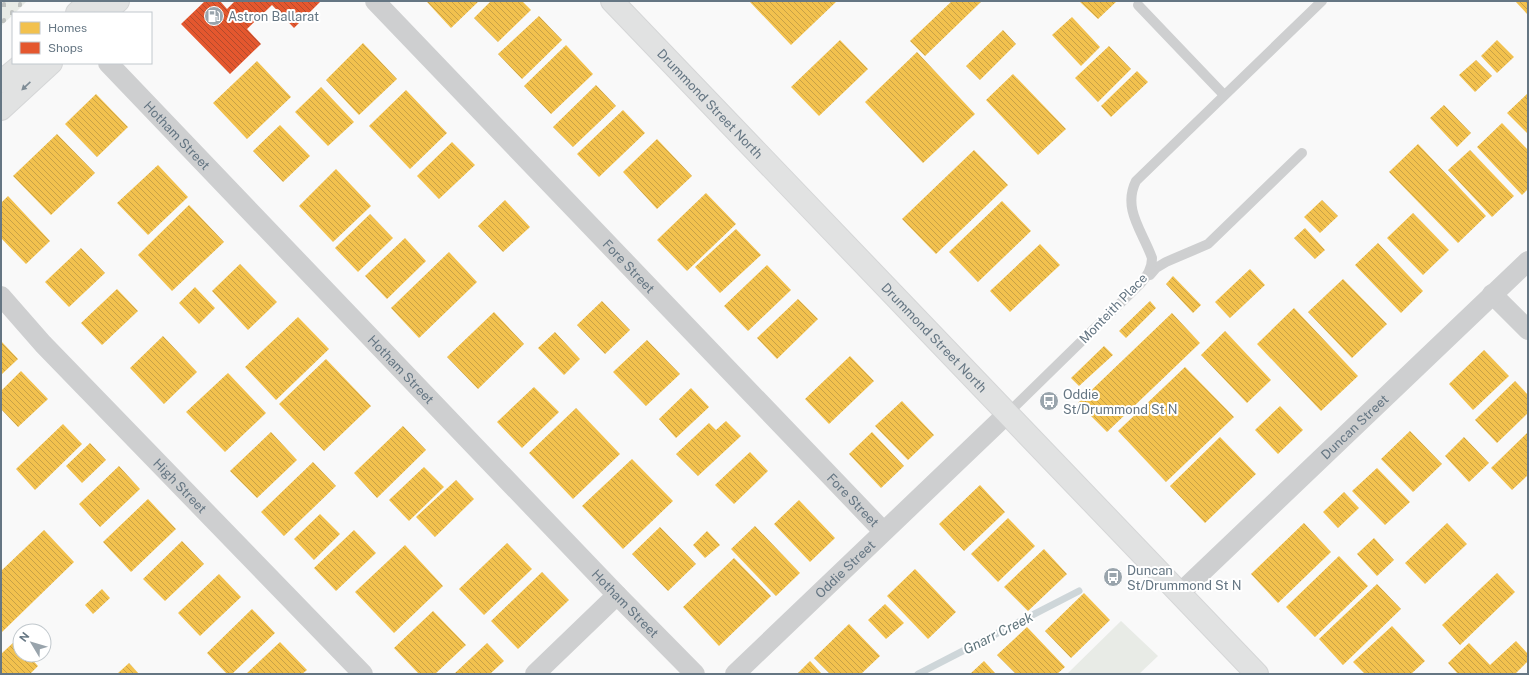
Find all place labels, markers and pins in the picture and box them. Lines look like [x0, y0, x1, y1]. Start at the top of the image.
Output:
fuel station icon: Astron Ballarat [203, 5, 225, 27]
place label: Astron Ballarat [228, 9, 319, 24]
place label: Oddie St/Drummond St N [1063, 387, 1178, 417]
bus stop icon: Oddie St/Drummond St N [1038, 390, 1060, 412]
place label: Duncan St/Drummond St N [1127, 563, 1242, 593]
bus stop icon: Duncan St/Drummond St N [1102, 566, 1124, 588]

